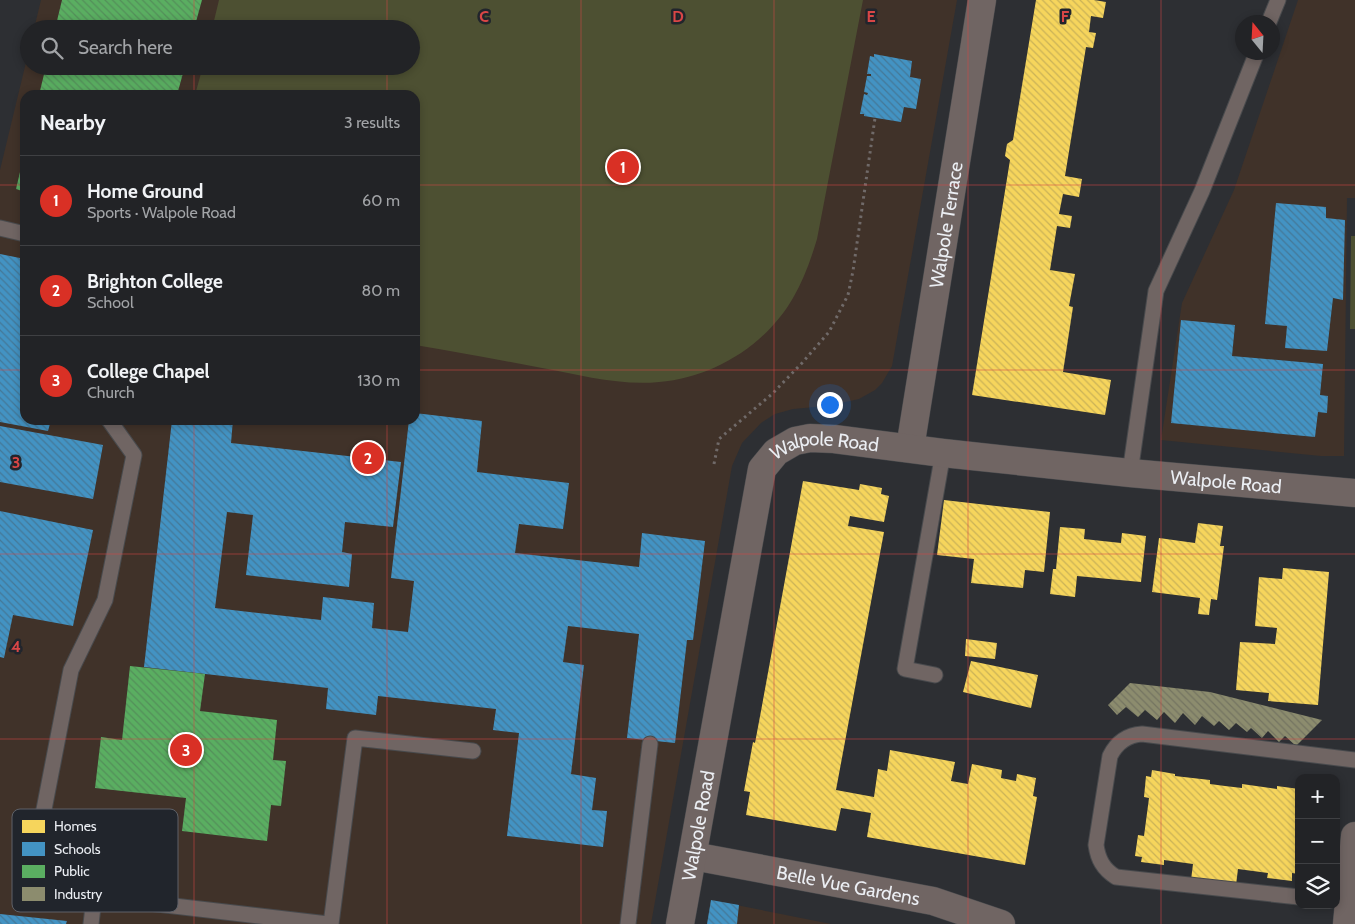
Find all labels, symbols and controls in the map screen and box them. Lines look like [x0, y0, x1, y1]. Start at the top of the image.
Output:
text: C [479, 7, 489, 26]
text: D [672, 7, 684, 26]
text: E [866, 7, 876, 26]
text: F [1061, 7, 1070, 26]
north arrow [1235, 15, 1280, 60]
search box [20, 20, 420, 75]
icon: search [38, 34, 66, 62]
text: Search here [78, 36, 172, 59]
text: Nearby [40, 110, 106, 135]
text: 3 results [344, 113, 400, 132]
pin: 1 [607, 148, 639, 186]
street label: Walpole Terrace [924, 160, 967, 290]
text: Home Ground [87, 180, 203, 203]
text: 1 [53, 191, 59, 210]
text: 60 m [362, 191, 400, 210]
text: Sports · Walpole Road [87, 203, 236, 222]
text: Brighton College [87, 270, 223, 293]
text: 2 [52, 281, 60, 300]
text: 80 m [362, 281, 400, 300]
text: School [87, 293, 134, 312]
text: College Chapel [87, 360, 210, 383]
text: 3 [52, 371, 60, 390]
text: 130 m [357, 371, 400, 390]
text: Church [87, 383, 135, 402]
your location [817, 392, 843, 418]
street label: Walpole Road [766, 426, 880, 465]
pin: 2 [352, 439, 384, 477]
text: 3 [12, 453, 20, 472]
street label: Walpole Road [1169, 465, 1283, 498]
text: 4 [11, 637, 21, 656]
pin: 3 [170, 731, 202, 769]
street label: Walpole Road [677, 769, 719, 882]
map controls [1295, 774, 1340, 909]
button: + [1295, 774, 1340, 819]
legend [12, 809, 178, 912]
text: Homes [54, 817, 97, 835]
button: − [1295, 819, 1340, 864]
text: Schools [54, 840, 101, 858]
street label: Belle Vue Gardens [775, 860, 922, 910]
text: Public [54, 862, 90, 880]
button: layers [1295, 864, 1340, 909]
text: Industry [54, 885, 102, 903]

